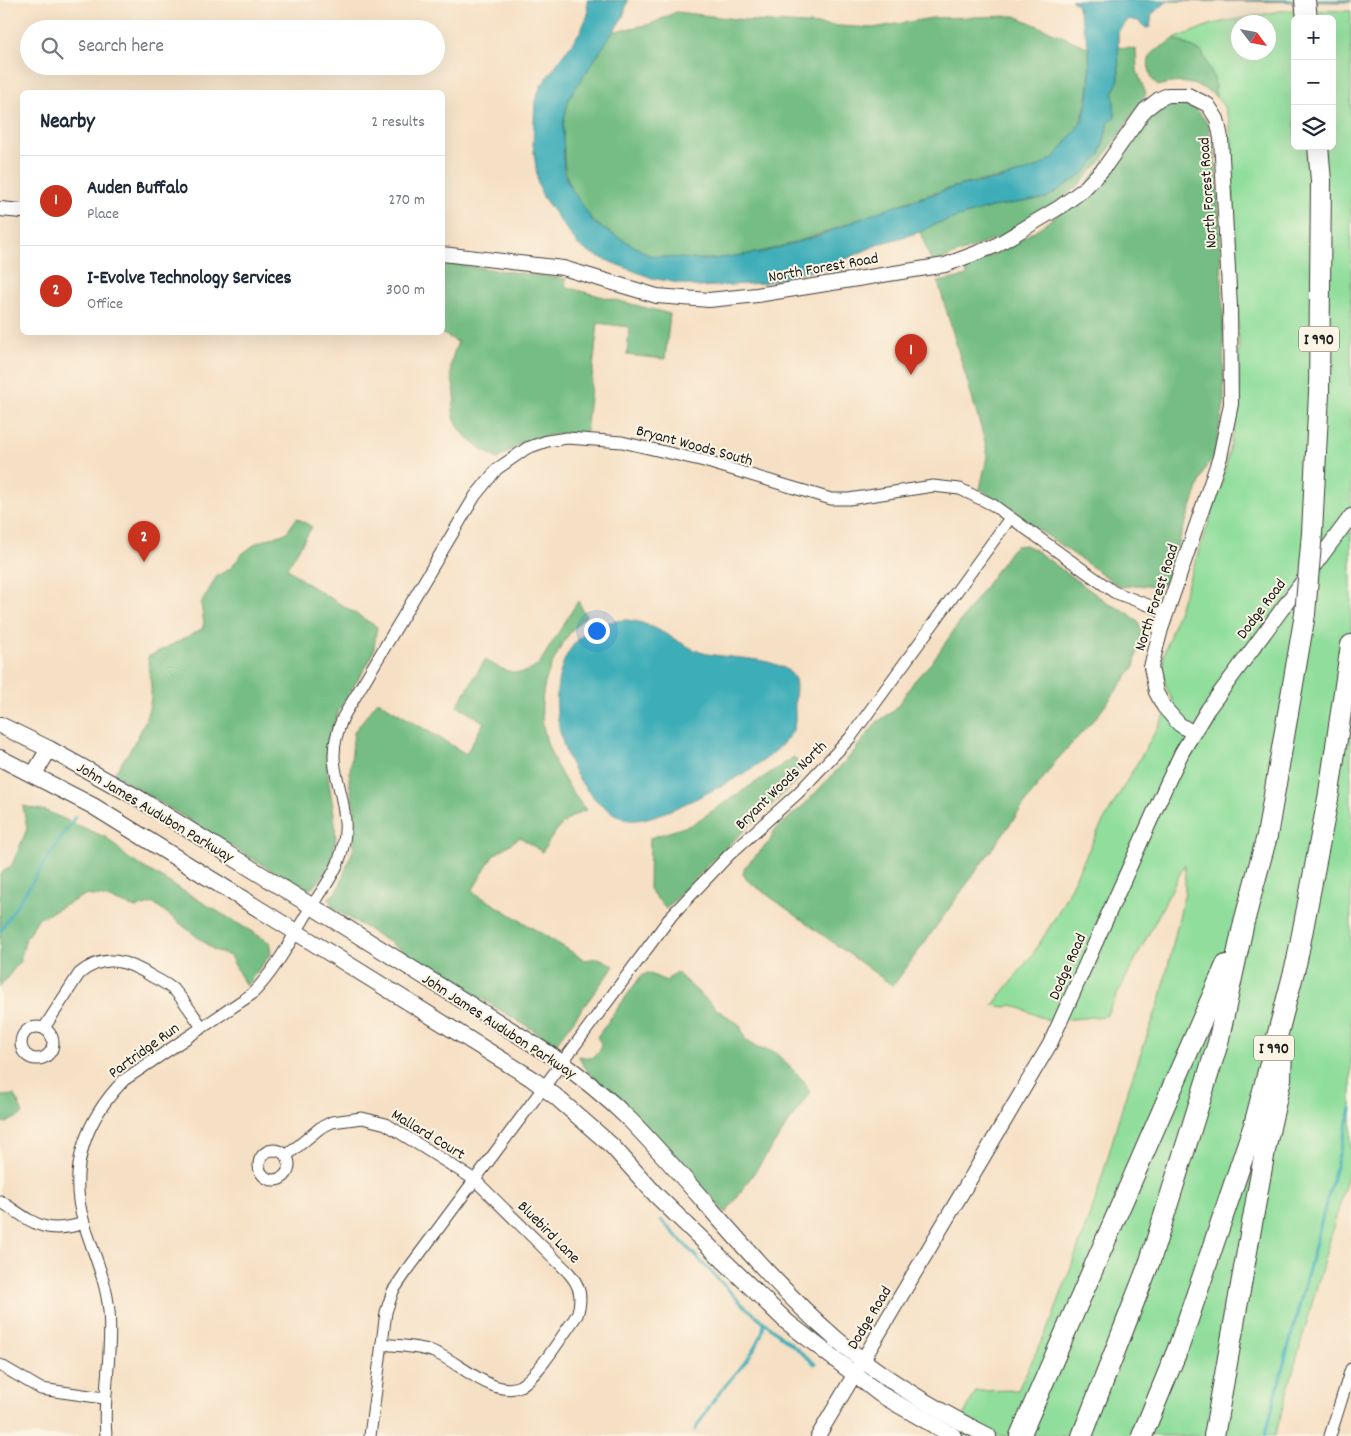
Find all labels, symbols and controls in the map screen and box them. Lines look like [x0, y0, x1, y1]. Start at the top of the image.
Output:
north arrow [1231, 15, 1276, 60]
map controls [1291, 15, 1336, 150]
button: + [1291, 15, 1336, 60]
search box [20, 20, 445, 75]
icon: search [38, 34, 66, 62]
text: Search here [78, 34, 164, 61]
button: − [1291, 60, 1336, 105]
button: layers [1291, 105, 1336, 150]
text: Nearby [40, 108, 95, 138]
text: 2 results [371, 111, 425, 134]
street label: North Forest Road [1193, 137, 1224, 249]
text: Auden Buffalo [87, 176, 188, 203]
text: 1 [54, 189, 58, 212]
text: 270 m [389, 189, 425, 212]
text: Place [87, 203, 119, 226]
street label: North Forest Road [767, 247, 880, 289]
text: I-Evolve Technology Services [87, 266, 292, 293]
text: 2 [53, 279, 60, 302]
text: 300 m [386, 279, 425, 302]
text: Office [87, 293, 123, 316]
road number: I 990 [1299, 326, 1339, 352]
pin: 1 [895, 334, 927, 375]
street label: Bryant Woods South [633, 420, 755, 473]
pin: 2 [128, 521, 160, 562]
street label: North Forest Road [1129, 541, 1186, 654]
street label: Dodge Road [1232, 574, 1292, 645]
your location [584, 618, 610, 644]
street label: Bryant Woods North [731, 736, 833, 836]
street label: John James Audubon Parkway [72, 757, 238, 870]
street label: Dodge Road [1043, 930, 1093, 1004]
street label: John James Audubon Parkway [417, 968, 581, 1086]
street label: Partridge Run [104, 1017, 185, 1085]
road number: I 990 [1254, 1036, 1294, 1060]
street label: Mallard Court [386, 1104, 469, 1166]
street label: Bluebird Lane [512, 1196, 585, 1269]
street label: Dodge Road [842, 1282, 898, 1354]

